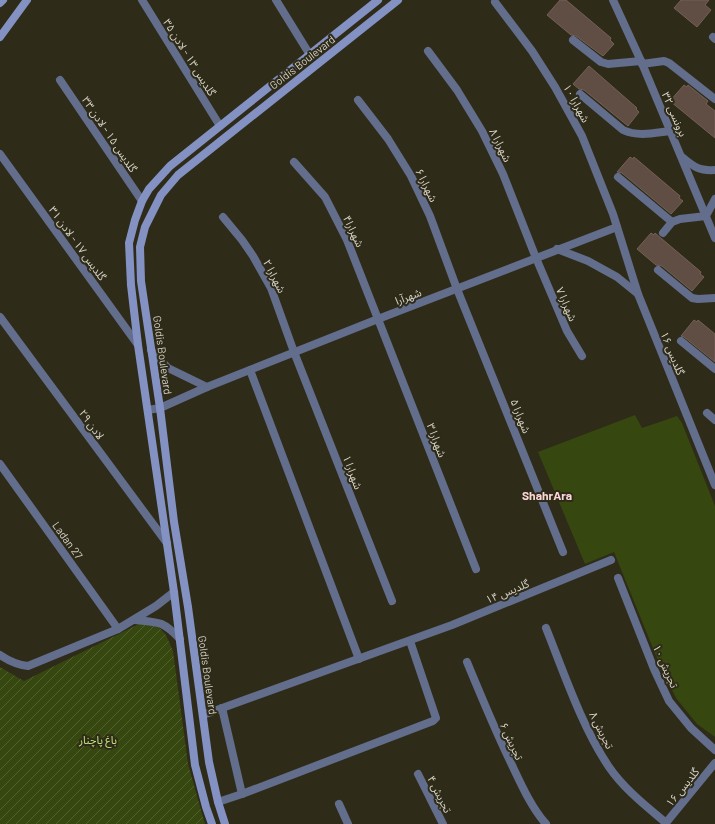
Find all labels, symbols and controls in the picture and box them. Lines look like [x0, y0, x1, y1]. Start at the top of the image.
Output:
street label: گلدیس ۱۳ - لادن ۳۵ [160, 16, 219, 99]
street label: Goldis Boulevard [267, 32, 337, 92]
street label: شهرارا ۱۰ [560, 81, 593, 125]
street label: برونسی ۳۲ [659, 90, 690, 139]
street label: گلدیس ۱۵ - لادن ۳۳ [79, 94, 140, 175]
street label: شهرارا ۸ [486, 126, 515, 165]
street label: شهرارا ۶ [412, 166, 441, 205]
street label: گلدیس ۱۷ - لادن ۳۱ [46, 203, 110, 284]
street label: شهرارا۴ [340, 213, 367, 250]
street label: شهرارا ۲ [260, 257, 289, 296]
street label: شهرآرا [393, 285, 424, 308]
street label: شهرارا ۷ [553, 285, 580, 324]
street label: Goldis Boulevard [151, 315, 175, 395]
street label: گلدیس ۱۶ [657, 329, 688, 377]
street label: شهرارا ۵ [507, 397, 534, 436]
street label: لادن ۲۹ [76, 406, 107, 442]
street label: شهرارا ۳ [424, 421, 450, 460]
street label: شهرارا ۱ [340, 453, 366, 492]
district label: ShahrAra [522, 488, 572, 502]
street label: Ladan 27 [50, 519, 86, 561]
street label: گلدیس ۱۴ [483, 576, 531, 607]
street label: Goldis Boulevard [196, 635, 220, 715]
street label: تجریش ۱۰ [650, 642, 681, 690]
street label: تجریش ۸ [586, 709, 617, 751]
street label: تجریش ۶ [497, 720, 526, 762]
park label: باغ پاچنار [78, 733, 117, 748]
street label: گلدیس ۱۶ [663, 765, 703, 810]
street label: تجریش ۴ [424, 773, 455, 815]

